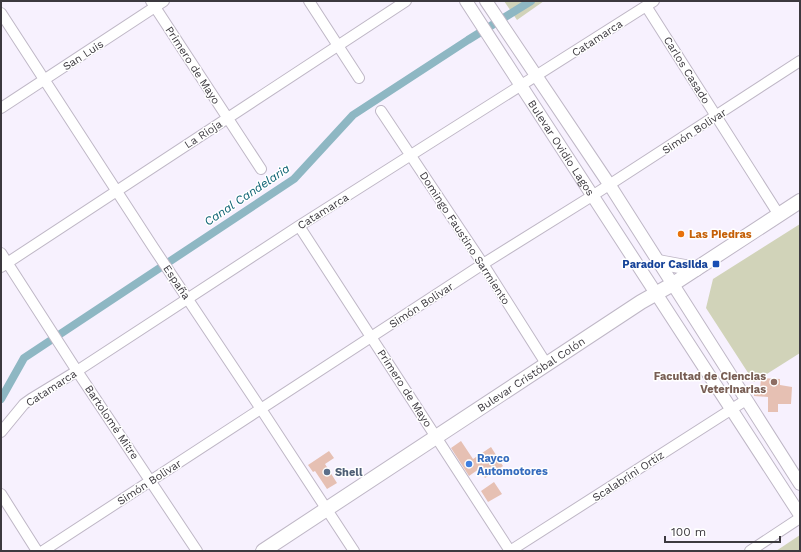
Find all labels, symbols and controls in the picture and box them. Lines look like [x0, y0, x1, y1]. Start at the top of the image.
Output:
street label: Catamarca [569, 17, 625, 60]
street label: Primero de Mayo [163, 24, 223, 107]
street label: Carlos Casado [661, 34, 713, 106]
street label: San Luis [61, 37, 106, 73]
street label: Bulevar Ovidio Lagos [525, 98, 597, 199]
street label: Simón Bolivar [660, 106, 729, 157]
street label: La Rioja [182, 117, 225, 151]
water label: Canal Candelaria [202, 161, 293, 229]
street label: Domingo Faustino Sarmiento [417, 169, 513, 307]
street label: Catamarca [295, 191, 351, 232]
place label: Las Piedras [689, 228, 752, 241]
marker: Las Piedras [676, 229, 686, 239]
place label: Parador Casilda [622, 258, 709, 271]
marker: Parador Casilda [711, 259, 721, 269]
street label: España [160, 262, 193, 302]
street label: Simón Bolivar [387, 280, 456, 331]
street label: Bulevar Cristóbal Colón [475, 335, 588, 415]
street label: Primero de Mayo [375, 347, 435, 430]
street label: Catamarca [23, 367, 79, 410]
place label: Facultad de Ciencias Veterinarias [654, 370, 766, 396]
marker: Facultad de Ciencias Veterinarias [769, 377, 779, 387]
street label: Bartolomé Mitre [82, 383, 141, 462]
street label: Scalabrini Ortiz [590, 448, 667, 504]
place label: Rayco Automotores [477, 452, 548, 478]
street label: Simón Bolivar [115, 457, 184, 508]
marker: Rayco Automotores [464, 459, 474, 469]
place label: Shell [335, 466, 363, 479]
marker: Shell [322, 467, 332, 477]
scale bar [665, 518, 780, 544]
text: 100 m [671, 525, 706, 539]

